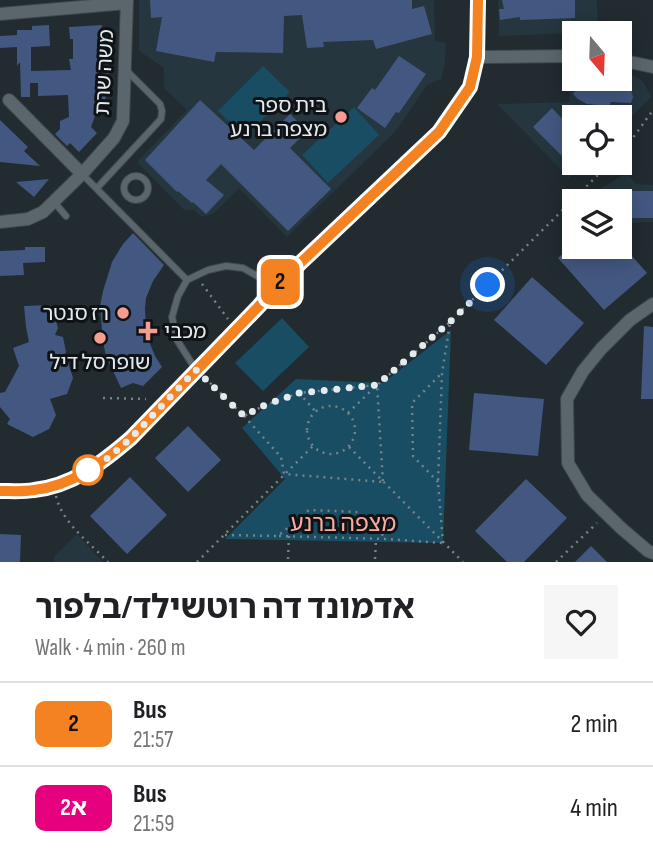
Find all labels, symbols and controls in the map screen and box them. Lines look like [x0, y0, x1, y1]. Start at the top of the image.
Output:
north arrow [562, 21, 632, 91]
map controls [562, 21, 632, 259]
street label: משה שרת [90, 28, 119, 116]
place label: בית ספר מצפה ברנע [230, 93, 327, 142]
button: locate [562, 105, 632, 175]
marker: בית ספר מצפה ברנע [333, 109, 349, 125]
button: layers [562, 189, 632, 259]
line badge: 2 [257, 259, 303, 305]
text: 2 [275, 267, 285, 296]
your location [470, 267, 505, 302]
place label: רז סנטר [43, 301, 109, 326]
marker: רז סנטר [115, 305, 131, 321]
place label: מכבי [164, 319, 207, 344]
marker: מכבי [138, 321, 158, 341]
marker: שופרסל דיל [92, 330, 108, 346]
place label: שופרסל דיל [50, 350, 150, 375]
unlabelled marker [73, 455, 103, 485]
district label: מצפה ברנע [290, 510, 396, 538]
button: heart [544, 585, 618, 659]
text: אדמונד דה רוטשילד/בלפור [35, 588, 415, 628]
text: Walk · 4 min · 260 m [35, 634, 185, 662]
text: Bus [133, 695, 167, 726]
text: 2 [68, 709, 79, 738]
text: 2 min [570, 709, 618, 740]
text: 21:57 [133, 726, 173, 754]
text: Bus [133, 779, 167, 810]
text: 2א [60, 793, 87, 822]
text: 4 min [570, 793, 618, 824]
text: 21:59 [133, 810, 174, 838]

